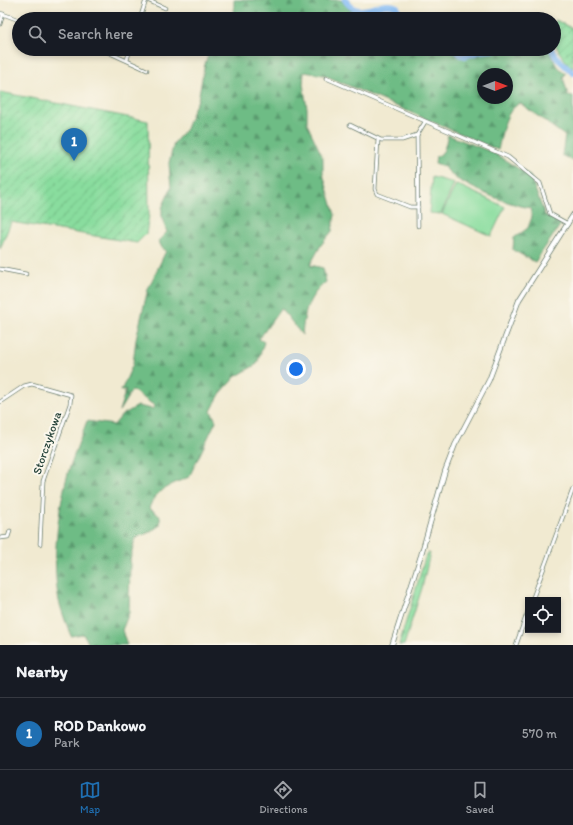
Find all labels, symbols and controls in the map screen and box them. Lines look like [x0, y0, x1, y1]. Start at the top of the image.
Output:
search box [12, 12, 561, 56]
icon: search [26, 23, 48, 45]
text: Search here [58, 25, 133, 43]
north arrow [477, 68, 513, 104]
pin: 1 [61, 128, 87, 161]
your location [286, 359, 306, 379]
street label: Storczykowa [30, 409, 65, 476]
map controls [525, 597, 561, 633]
button: locate [525, 597, 561, 633]
text: Nearby [16, 661, 68, 681]
text: ROD Dankowo [54, 717, 146, 735]
text: 1 [26, 726, 32, 741]
text: 570 m [522, 726, 557, 741]
text: Park [54, 735, 80, 750]
tab: Map [79, 779, 101, 816]
tab: Directions [259, 779, 308, 816]
tab: Saved [466, 779, 494, 816]

